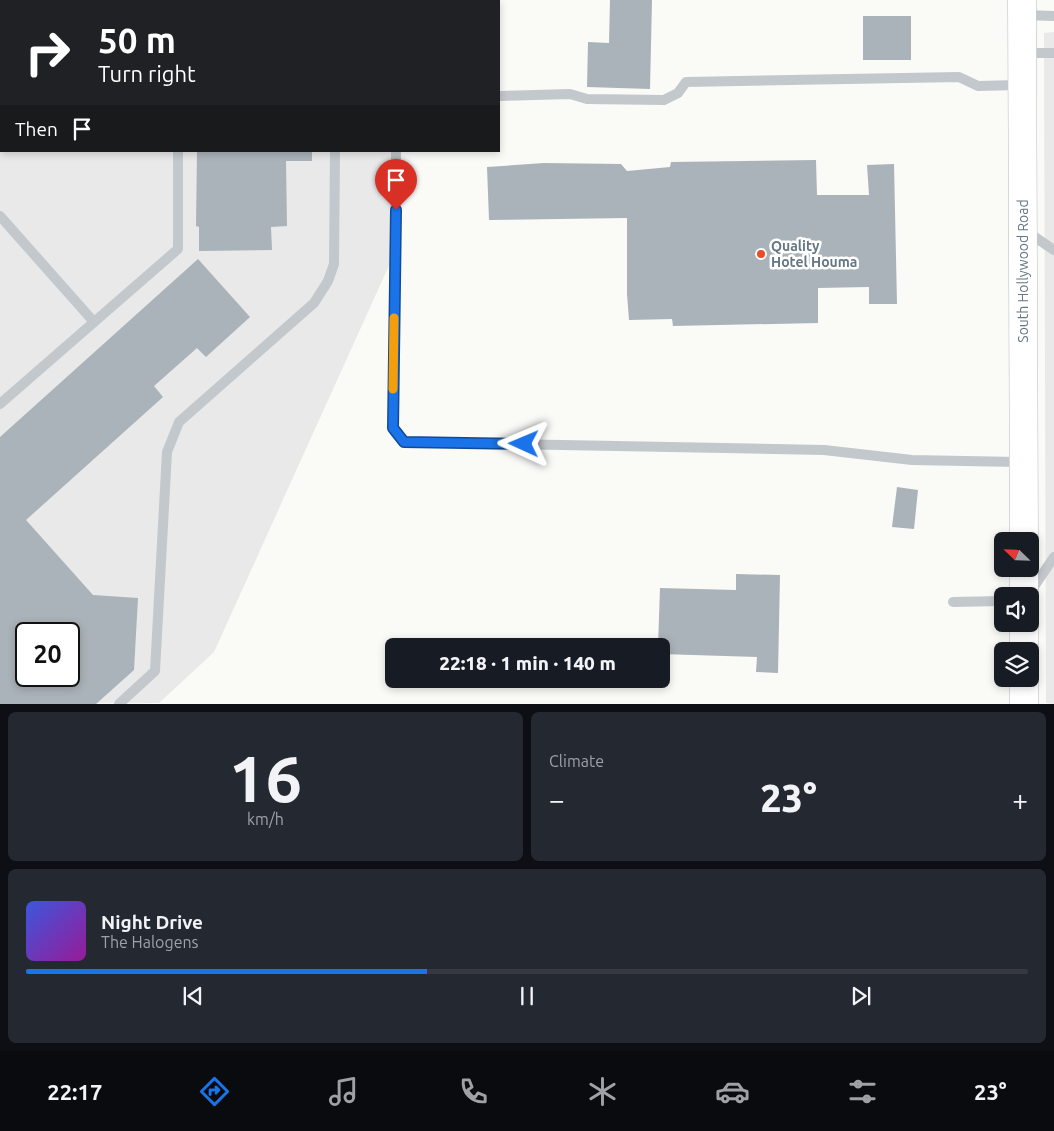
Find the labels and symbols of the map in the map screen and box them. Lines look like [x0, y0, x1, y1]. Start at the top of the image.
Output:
pin [375, 159, 417, 210]
street label: South Hollywood Road [1015, 199, 1031, 343]
place label: Quality Hotel Houma [771, 238, 857, 270]
marker: Quality Hotel Houma [755, 248, 767, 260]
position arrow [497, 417, 549, 469]
north arrow [994, 532, 1039, 578]
speed limit sign: 20 [15, 622, 80, 687]

